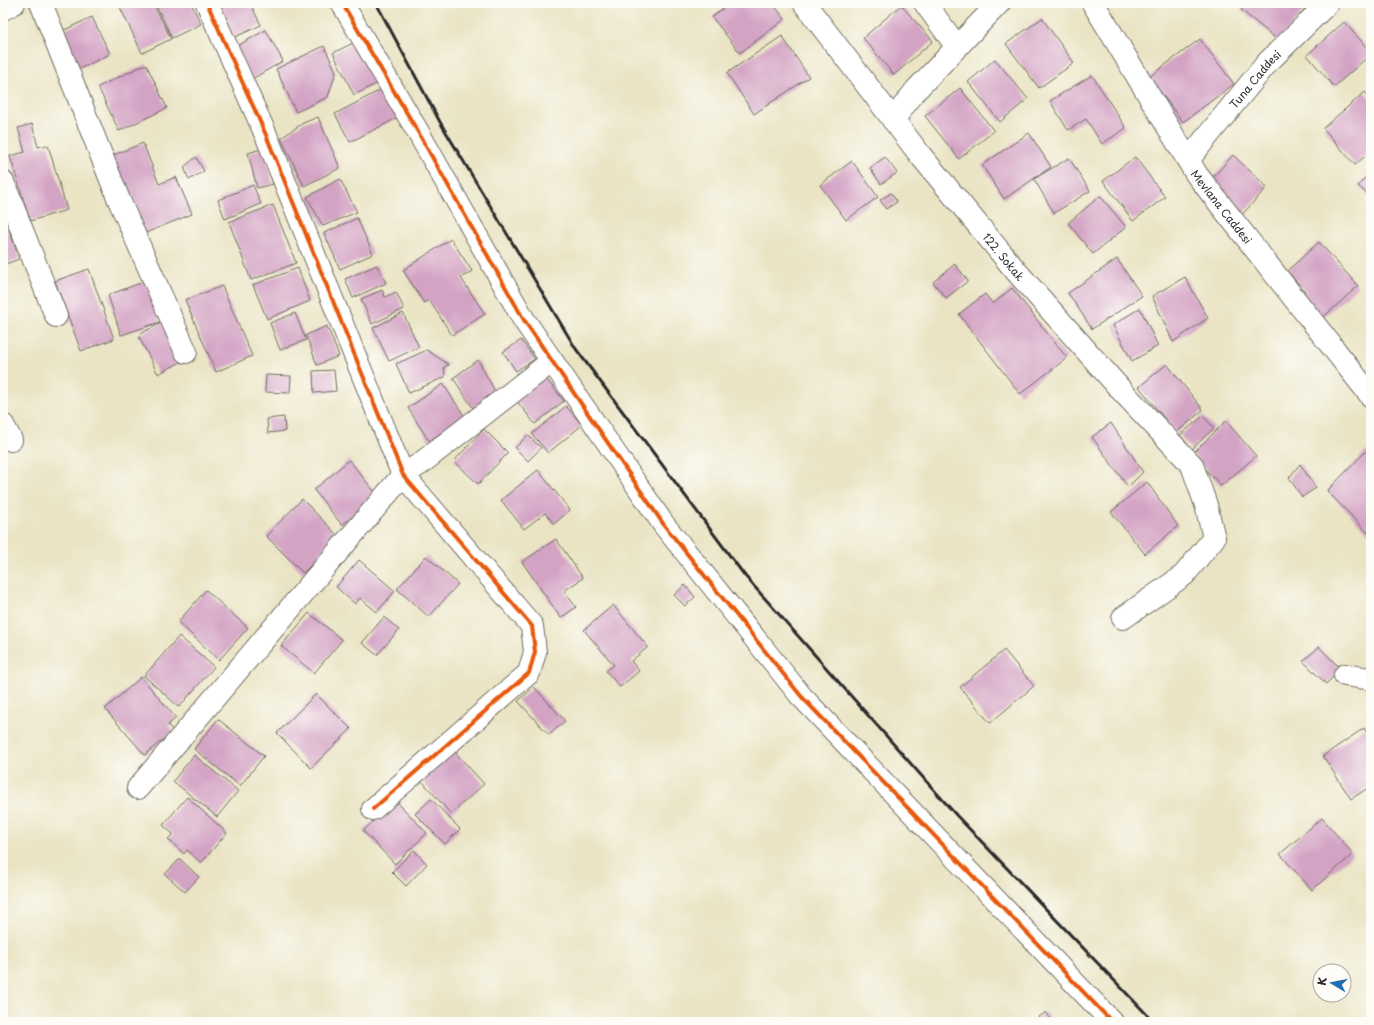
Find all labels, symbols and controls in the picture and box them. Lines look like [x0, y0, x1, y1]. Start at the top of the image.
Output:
street label: Tuna Caddesi [1225, 46, 1284, 112]
street label: Mevlana Caddesi [1187, 166, 1256, 247]
street label: 122. Sokak [979, 229, 1029, 285]
north arrow [1312, 963, 1352, 1003]
text: K [1313, 976, 1331, 987]

